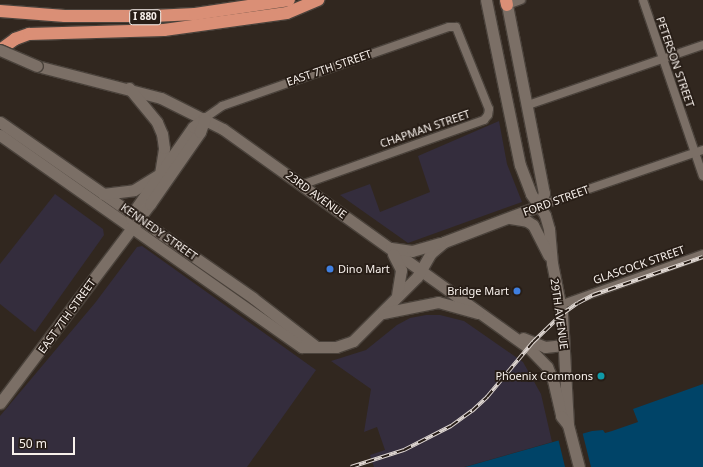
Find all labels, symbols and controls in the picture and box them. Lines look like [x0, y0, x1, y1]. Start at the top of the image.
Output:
road number: I 880 [129, 9, 161, 25]
street label: PETERSON STREET [653, 15, 697, 109]
street label: EAST 7TH STREET [285, 47, 373, 89]
street label: CHAPMAN STREET [378, 107, 472, 151]
street label: 23RD AVENUE [283, 168, 349, 222]
street label: FORD STREET [521, 183, 591, 219]
street label: KENNEDY STREET [118, 201, 200, 263]
street label: GLASCOCK STREET [591, 243, 687, 287]
place label: Dino Mart [338, 262, 390, 276]
marker: Dino Mart [325, 264, 335, 274]
street label: EAST 7TH STREET [36, 276, 98, 356]
street label: 29TH AVENUE [547, 278, 571, 350]
place label: Bridge Mart [447, 284, 509, 298]
marker: Bridge Mart [512, 286, 522, 296]
place label: Phoenix Commons [495, 369, 593, 383]
marker: Phoenix Commons [596, 371, 606, 381]
scale bar [14, 429, 77, 455]
text: 50 m [19, 435, 47, 452]

